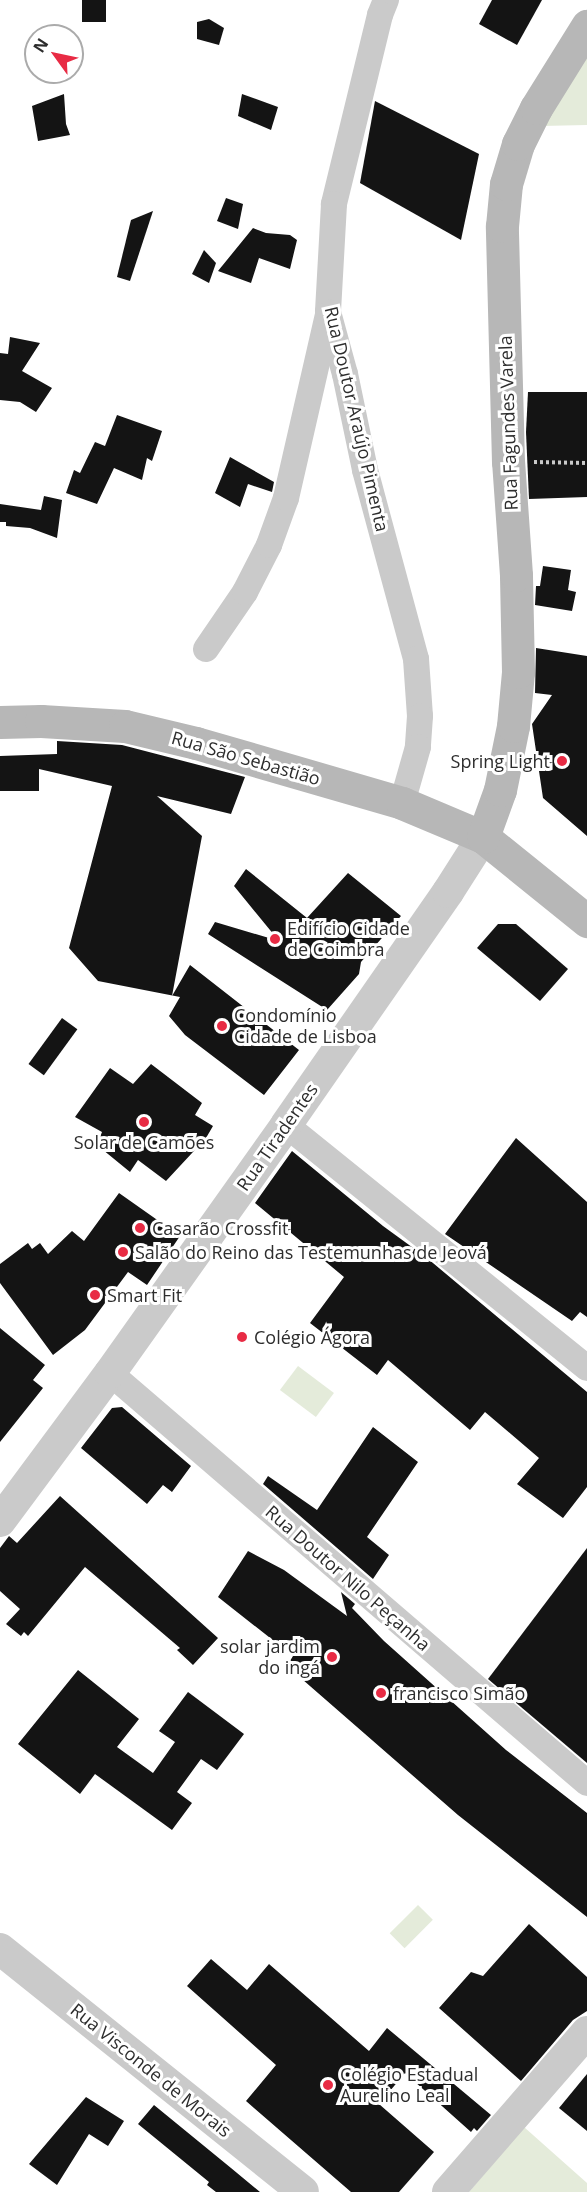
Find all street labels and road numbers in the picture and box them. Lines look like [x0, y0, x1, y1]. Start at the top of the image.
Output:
street label: Rua Doutor Araújo Pimenta [321, 304, 393, 534]
street label: Rua Fagundes Varela [494, 335, 522, 511]
street label: Rua São Sebastião [169, 726, 323, 790]
street label: Rua Tiradentes [232, 1079, 322, 1195]
street label: Rua Doutor Nilo Peçanha [261, 1501, 435, 1655]
street label: Rua Visconde de Morais [66, 1999, 236, 2141]

